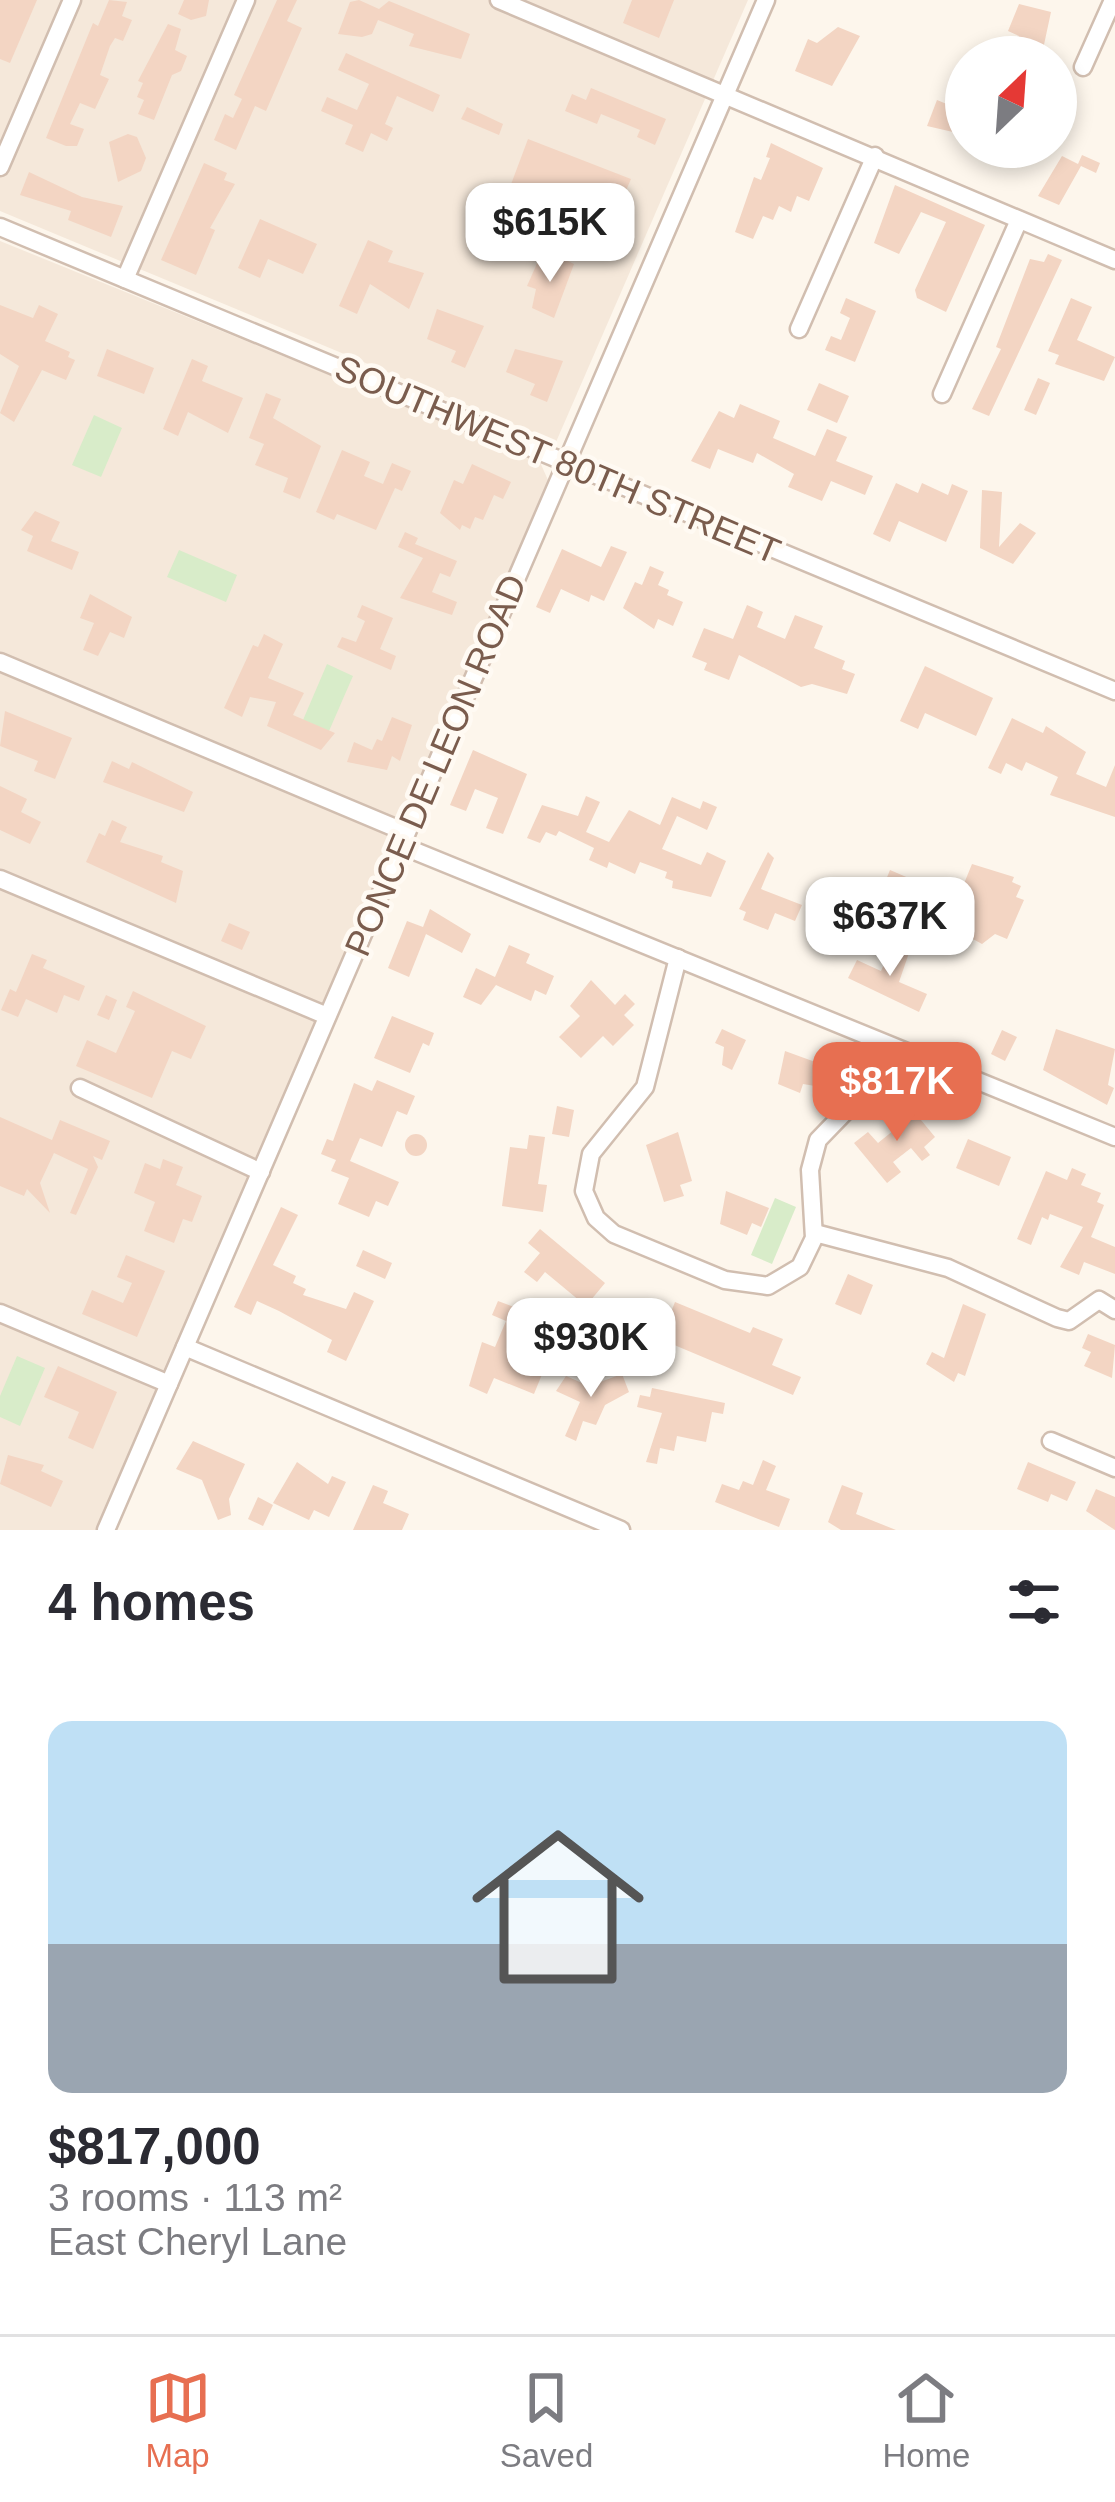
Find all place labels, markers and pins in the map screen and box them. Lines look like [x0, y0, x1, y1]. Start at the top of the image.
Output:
pin: $615K [466, 183, 634, 285]
pin: $637K [806, 877, 974, 979]
pin: $817K [813, 1042, 981, 1144]
pin: $930K [507, 1298, 675, 1400]

